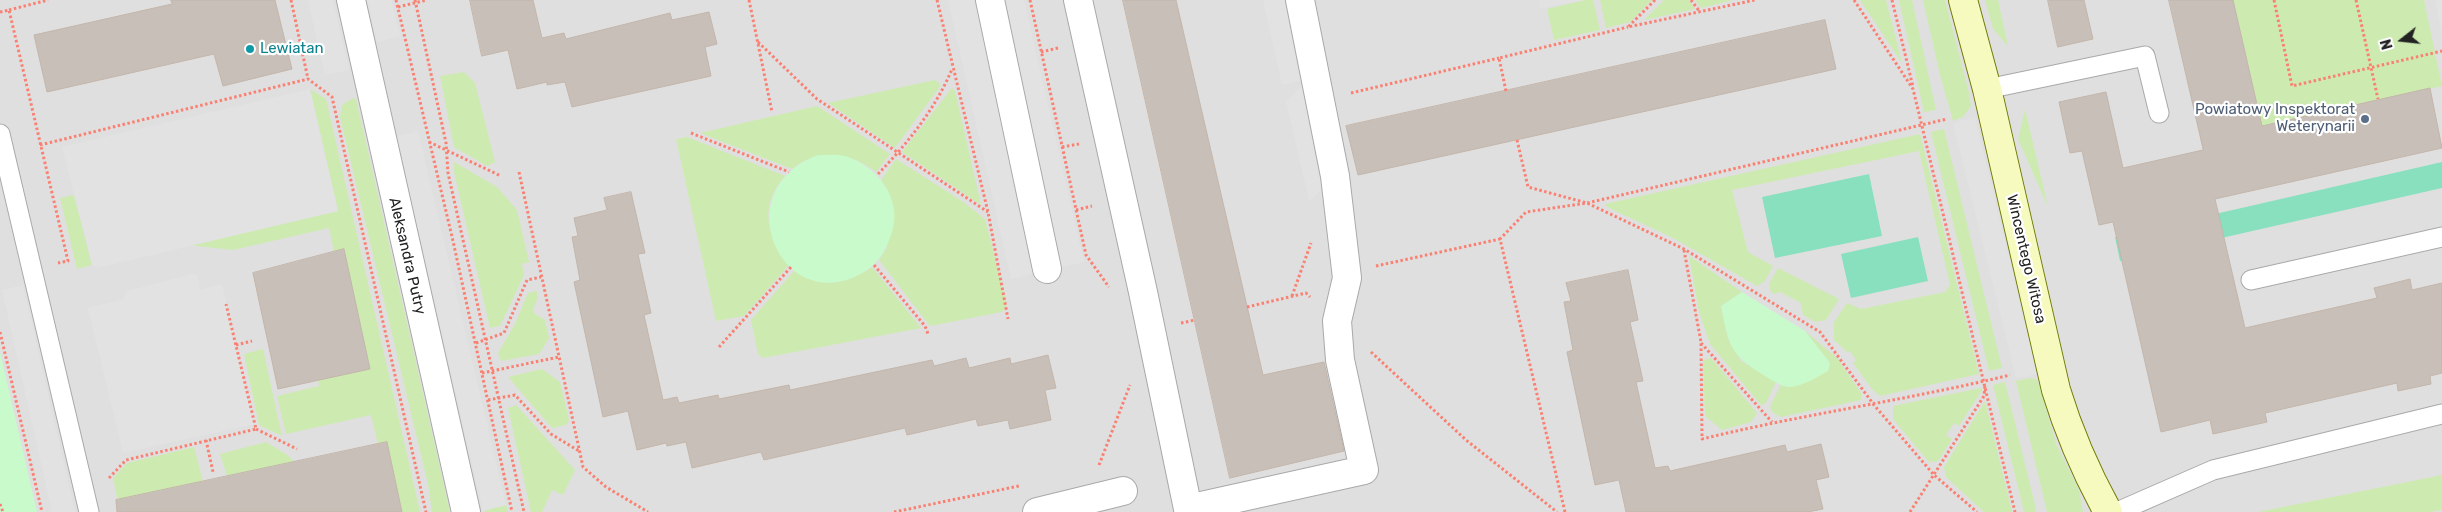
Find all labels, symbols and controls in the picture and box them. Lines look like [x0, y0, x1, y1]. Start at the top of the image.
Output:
north arrow [2377, 15, 2427, 65]
text: N [2378, 37, 2397, 51]
place label: Lewiatan [260, 40, 324, 58]
marker: Lewiatan [244, 43, 256, 55]
place label: Powiatowy Inspektorat Weterynarii [2195, 101, 2355, 136]
marker: Powiatowy Inspektorat Weterynarii [2359, 113, 2371, 125]
street label: Wincentego Witosa [2002, 193, 2050, 325]
street label: Aleksandra Putry [385, 196, 429, 316]

